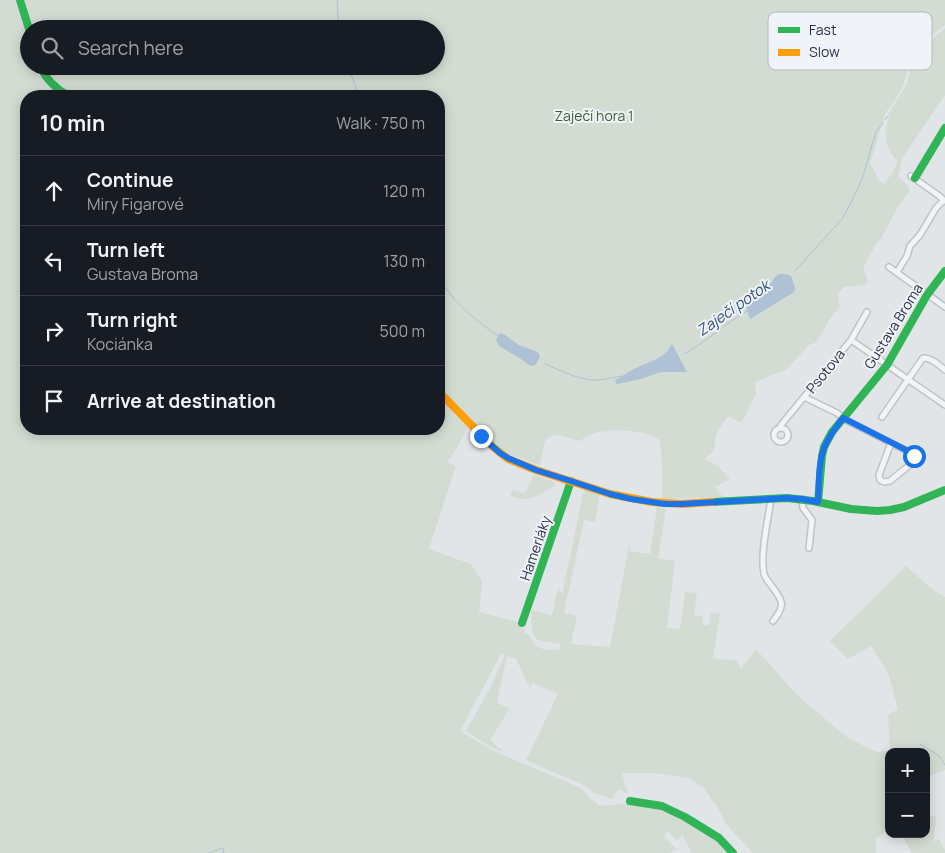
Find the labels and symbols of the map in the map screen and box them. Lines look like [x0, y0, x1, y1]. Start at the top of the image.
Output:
legend [768, 12, 932, 70]
text: Fast [809, 20, 837, 39]
text: Slow [809, 42, 840, 61]
park label: Zaječí hora 1 [554, 106, 634, 125]
water label: Zaječí potok [692, 274, 776, 341]
street label: Gustava Broma [859, 280, 927, 372]
street label: Psotova [801, 345, 849, 397]
route end [470, 425, 493, 448]
route start [903, 445, 926, 468]
street label: Hamerláky [515, 512, 555, 583]

